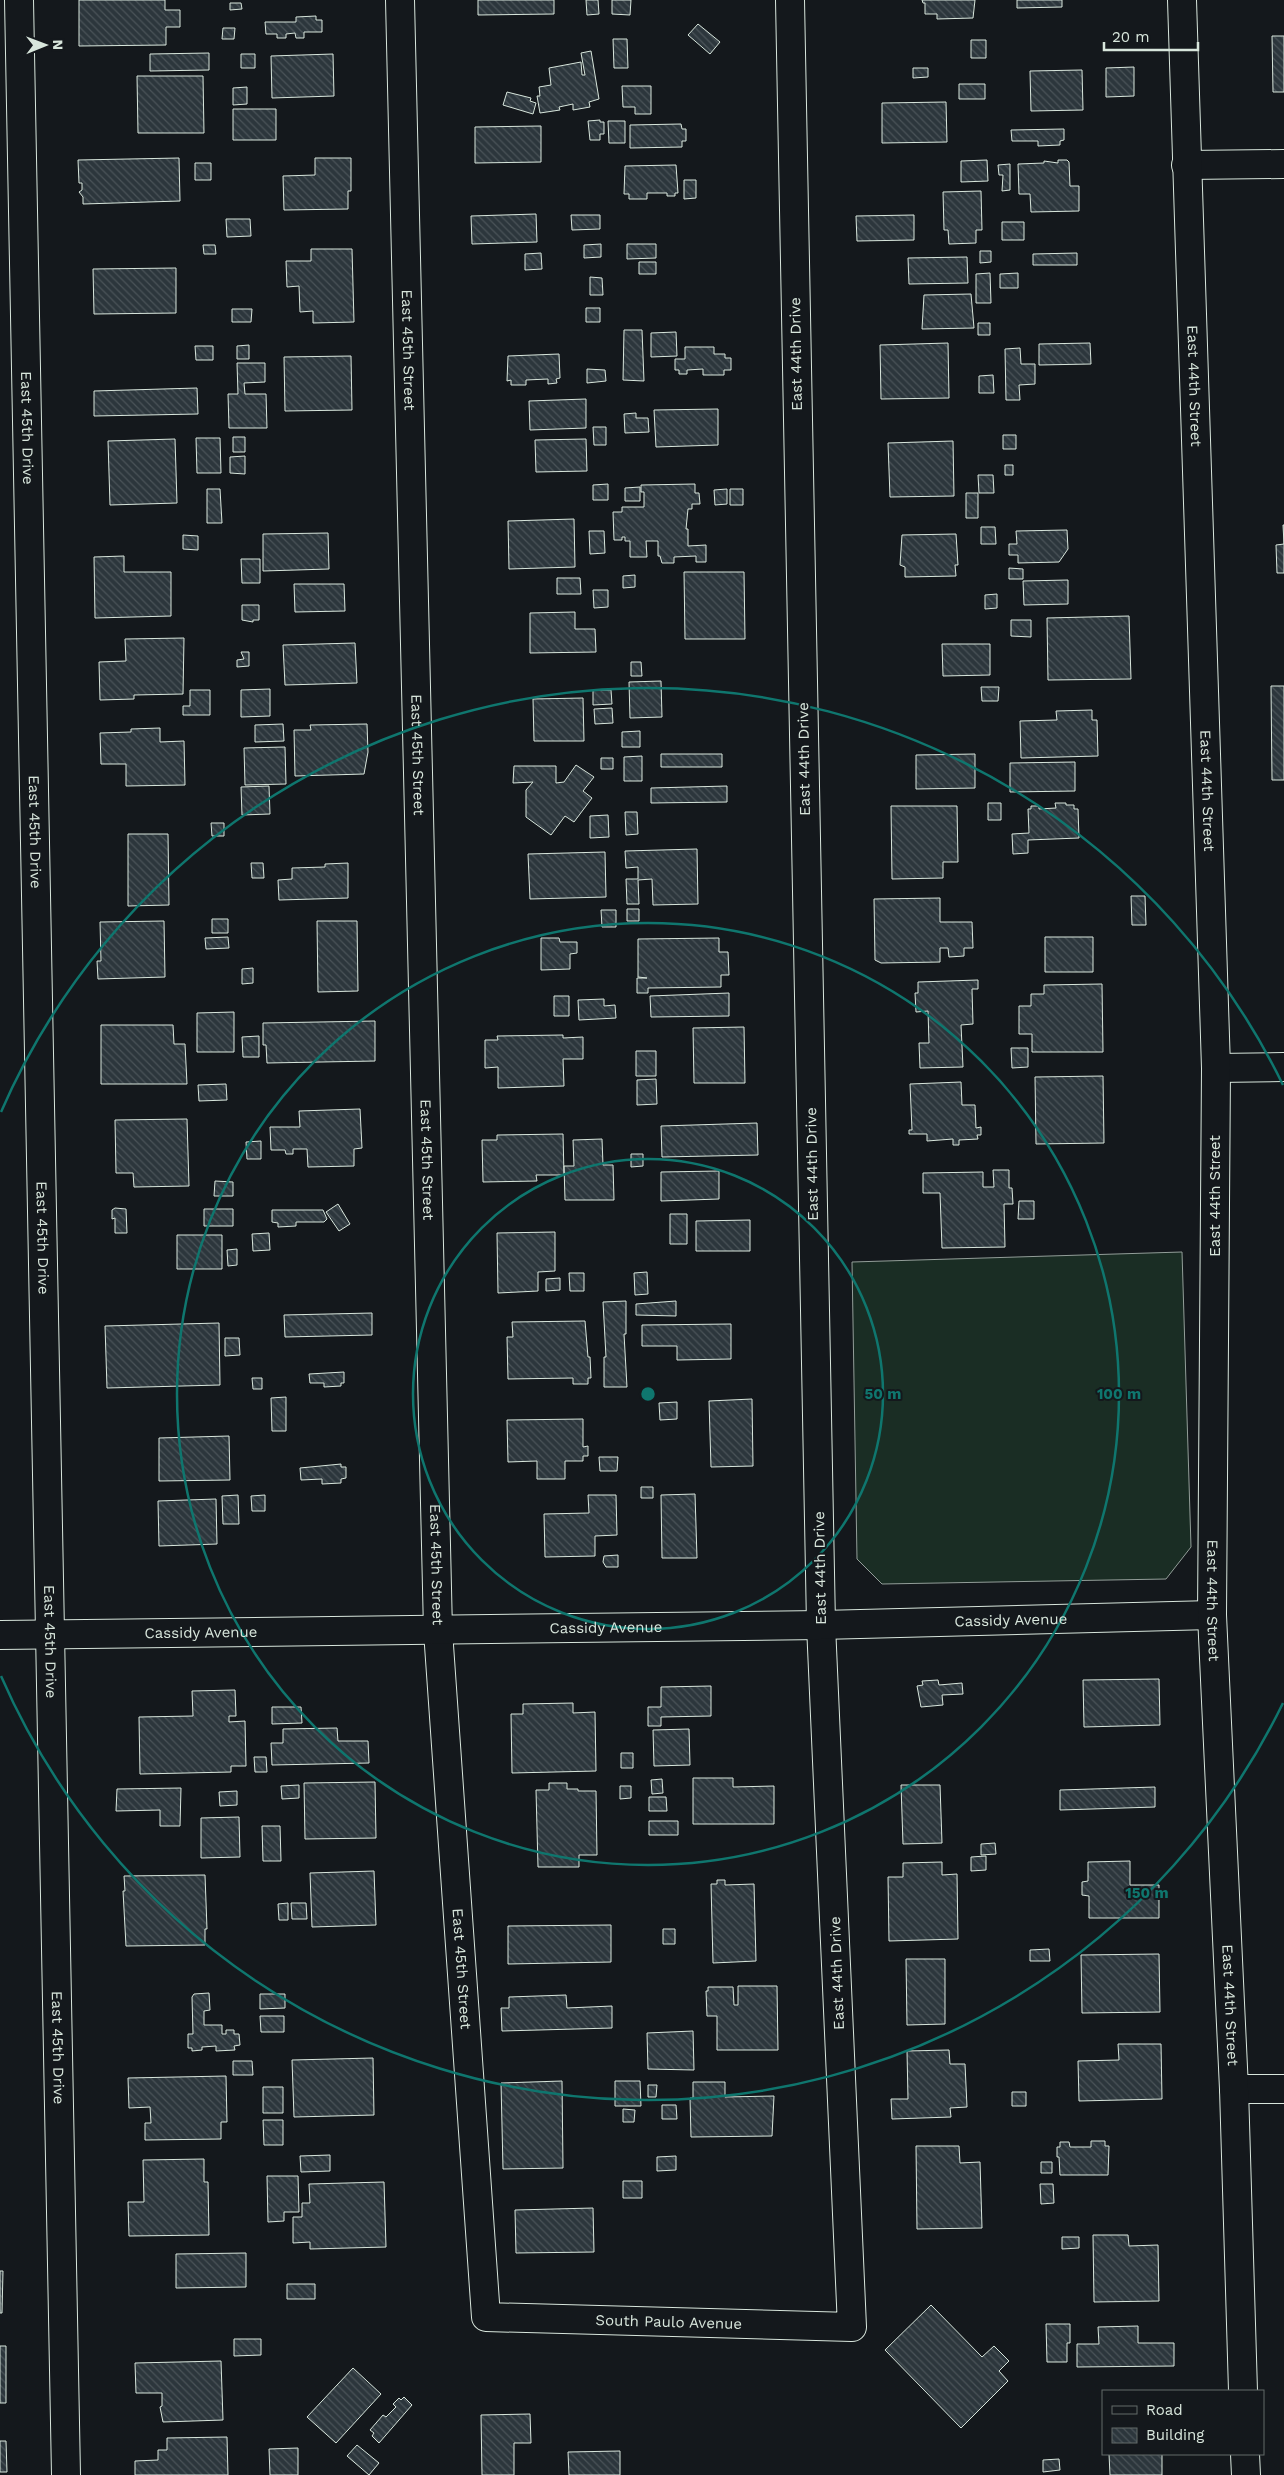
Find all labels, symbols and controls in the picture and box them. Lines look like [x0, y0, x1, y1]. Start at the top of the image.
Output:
north arrow [20, 20, 70, 70]
scale bar [1104, 20, 1198, 52]
text: 20 m [1112, 28, 1150, 46]
text: N [50, 39, 66, 50]
street label: East 45th Street [398, 289, 419, 411]
street label: East 44th Drive [786, 297, 806, 411]
street label: East 44th Street [1183, 325, 1205, 448]
street label: East 45th Drive [17, 371, 37, 485]
street label: East 45th Street [407, 694, 428, 816]
street label: East 44th Drive [794, 702, 814, 816]
street label: East 44th Street [1196, 730, 1218, 852]
street label: East 45th Drive [25, 775, 45, 889]
street label: East 45th Street [417, 1099, 437, 1221]
street label: East 44th Drive [802, 1107, 822, 1221]
street label: East 44th Street [1206, 1135, 1224, 1257]
street label: East 45th Drive [32, 1181, 53, 1295]
centre of rings [639, 1385, 657, 1403]
text: 50 m [865, 1385, 901, 1403]
text: 100 m [1097, 1385, 1141, 1403]
street label: East 45th Street [426, 1504, 447, 1626]
street label: East 44th Drive [810, 1511, 830, 1625]
street label: East 44th Street [1203, 1540, 1223, 1662]
street label: East 45th Drive [40, 1585, 60, 1699]
street label: Cassidy Avenue [954, 1610, 1068, 1631]
street label: Cassidy Avenue [549, 1618, 663, 1637]
street label: Cassidy Avenue [144, 1623, 258, 1642]
text: 150 m [1125, 1884, 1169, 1902]
street label: East 45th Street [448, 1908, 475, 2031]
street label: East 44th Drive [826, 1916, 848, 2030]
street label: East 44th Street [1218, 1944, 1242, 2067]
street label: East 45th Drive [48, 1991, 68, 2104]
street label: South Paulo Avenue [595, 2311, 742, 2333]
legend [1102, 2390, 1264, 2455]
text: Road [1146, 2401, 1183, 2419]
text: Building [1146, 2426, 1204, 2444]

